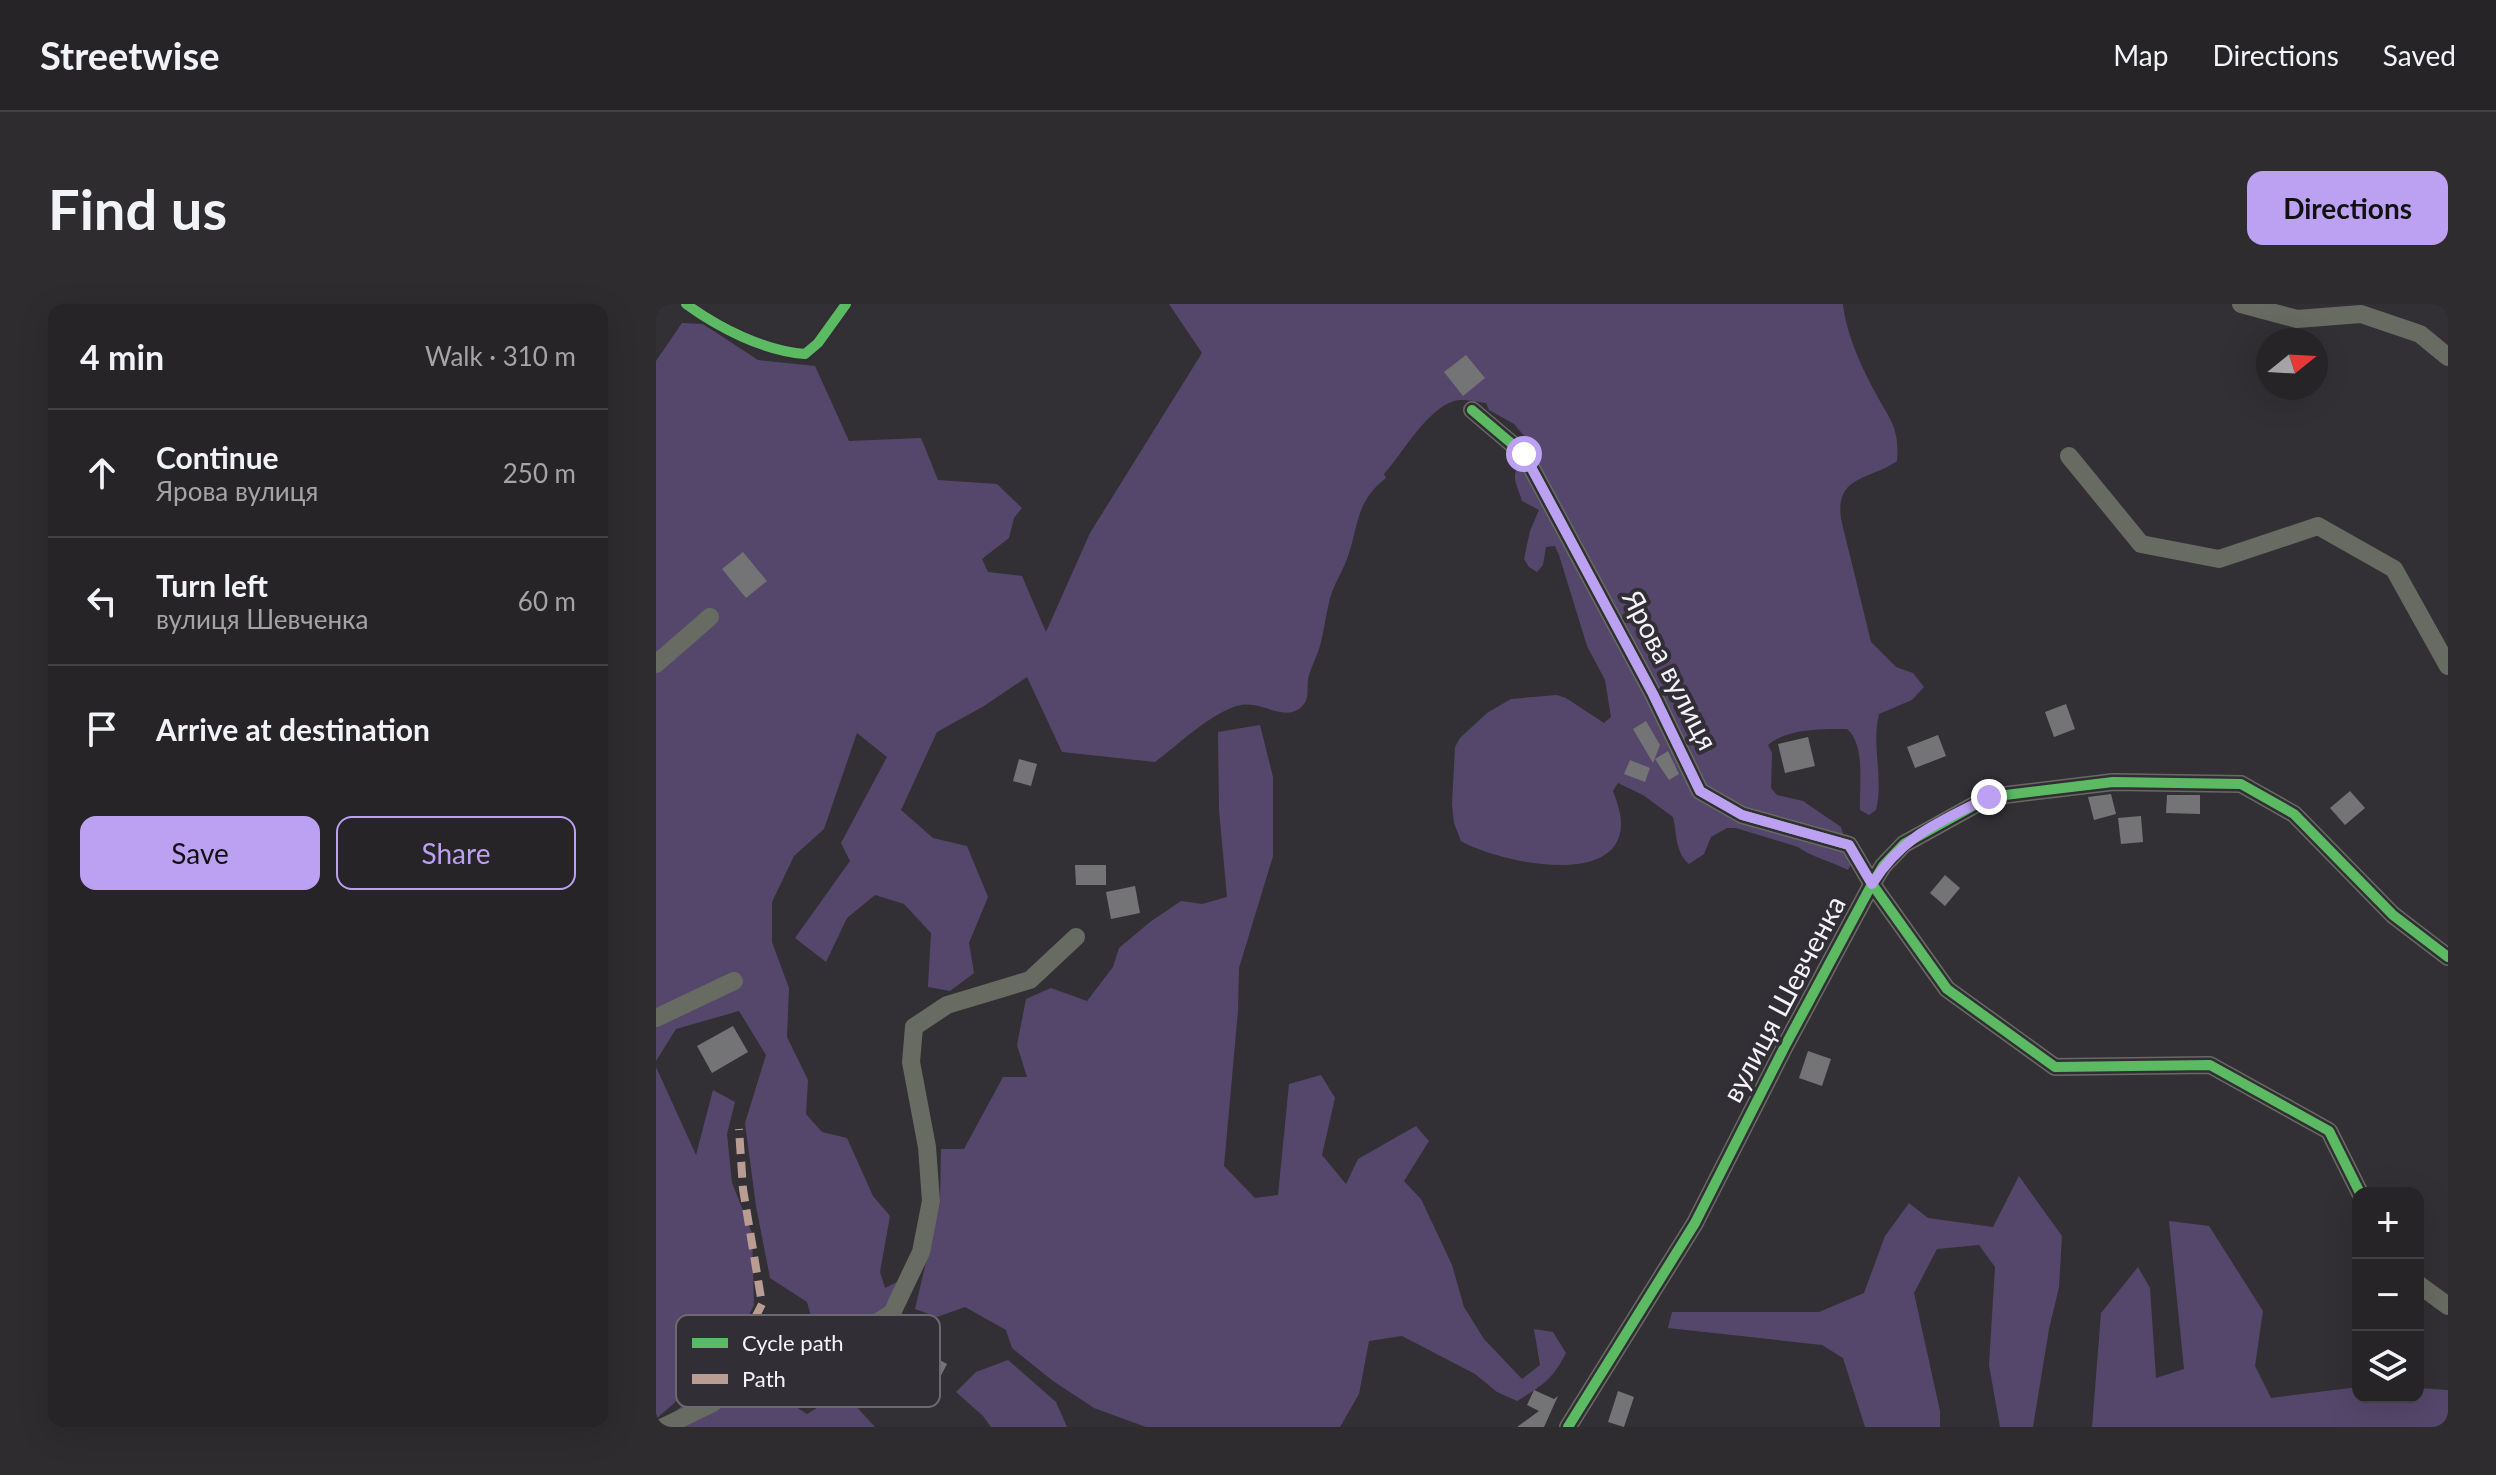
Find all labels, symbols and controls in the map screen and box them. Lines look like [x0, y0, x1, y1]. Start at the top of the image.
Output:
text: Streetwise [40, 32, 219, 78]
text: Map [2113, 38, 2168, 72]
text: Directions [2212, 38, 2339, 72]
text: Saved [2383, 38, 2456, 72]
button: Directions [2247, 171, 2448, 245]
text: Find us [48, 175, 227, 242]
north arrow [2256, 328, 2328, 400]
text: 4 min [80, 336, 164, 377]
text: Walk · 310 m [425, 340, 576, 372]
route start [1506, 436, 1542, 472]
text: Continue [156, 439, 279, 475]
icon: ahead [80, 451, 124, 495]
text: 250 m [503, 457, 576, 489]
text: Ярова вулиця [156, 475, 318, 507]
text: Turn left [156, 567, 268, 603]
icon: left [80, 579, 124, 623]
street label: Ярова вулиця [1616, 583, 1726, 755]
text: 60 m [518, 585, 576, 617]
text: вулиця Шевченка [156, 603, 369, 635]
icon: arrive [80, 707, 124, 751]
text: Arrive at destination [156, 711, 430, 747]
route end [1971, 779, 2007, 815]
button: Save [80, 816, 320, 890]
button: Share [336, 816, 576, 890]
street label: вулиця Шевченка [1714, 890, 1852, 1108]
map controls [2352, 1187, 2424, 1403]
button: + [2352, 1187, 2424, 1259]
button: − [2352, 1259, 2424, 1331]
legend [676, 1315, 940, 1407]
text: Cycle path [742, 1329, 844, 1356]
button: layers [2352, 1331, 2424, 1403]
text: Path [742, 1365, 786, 1392]

